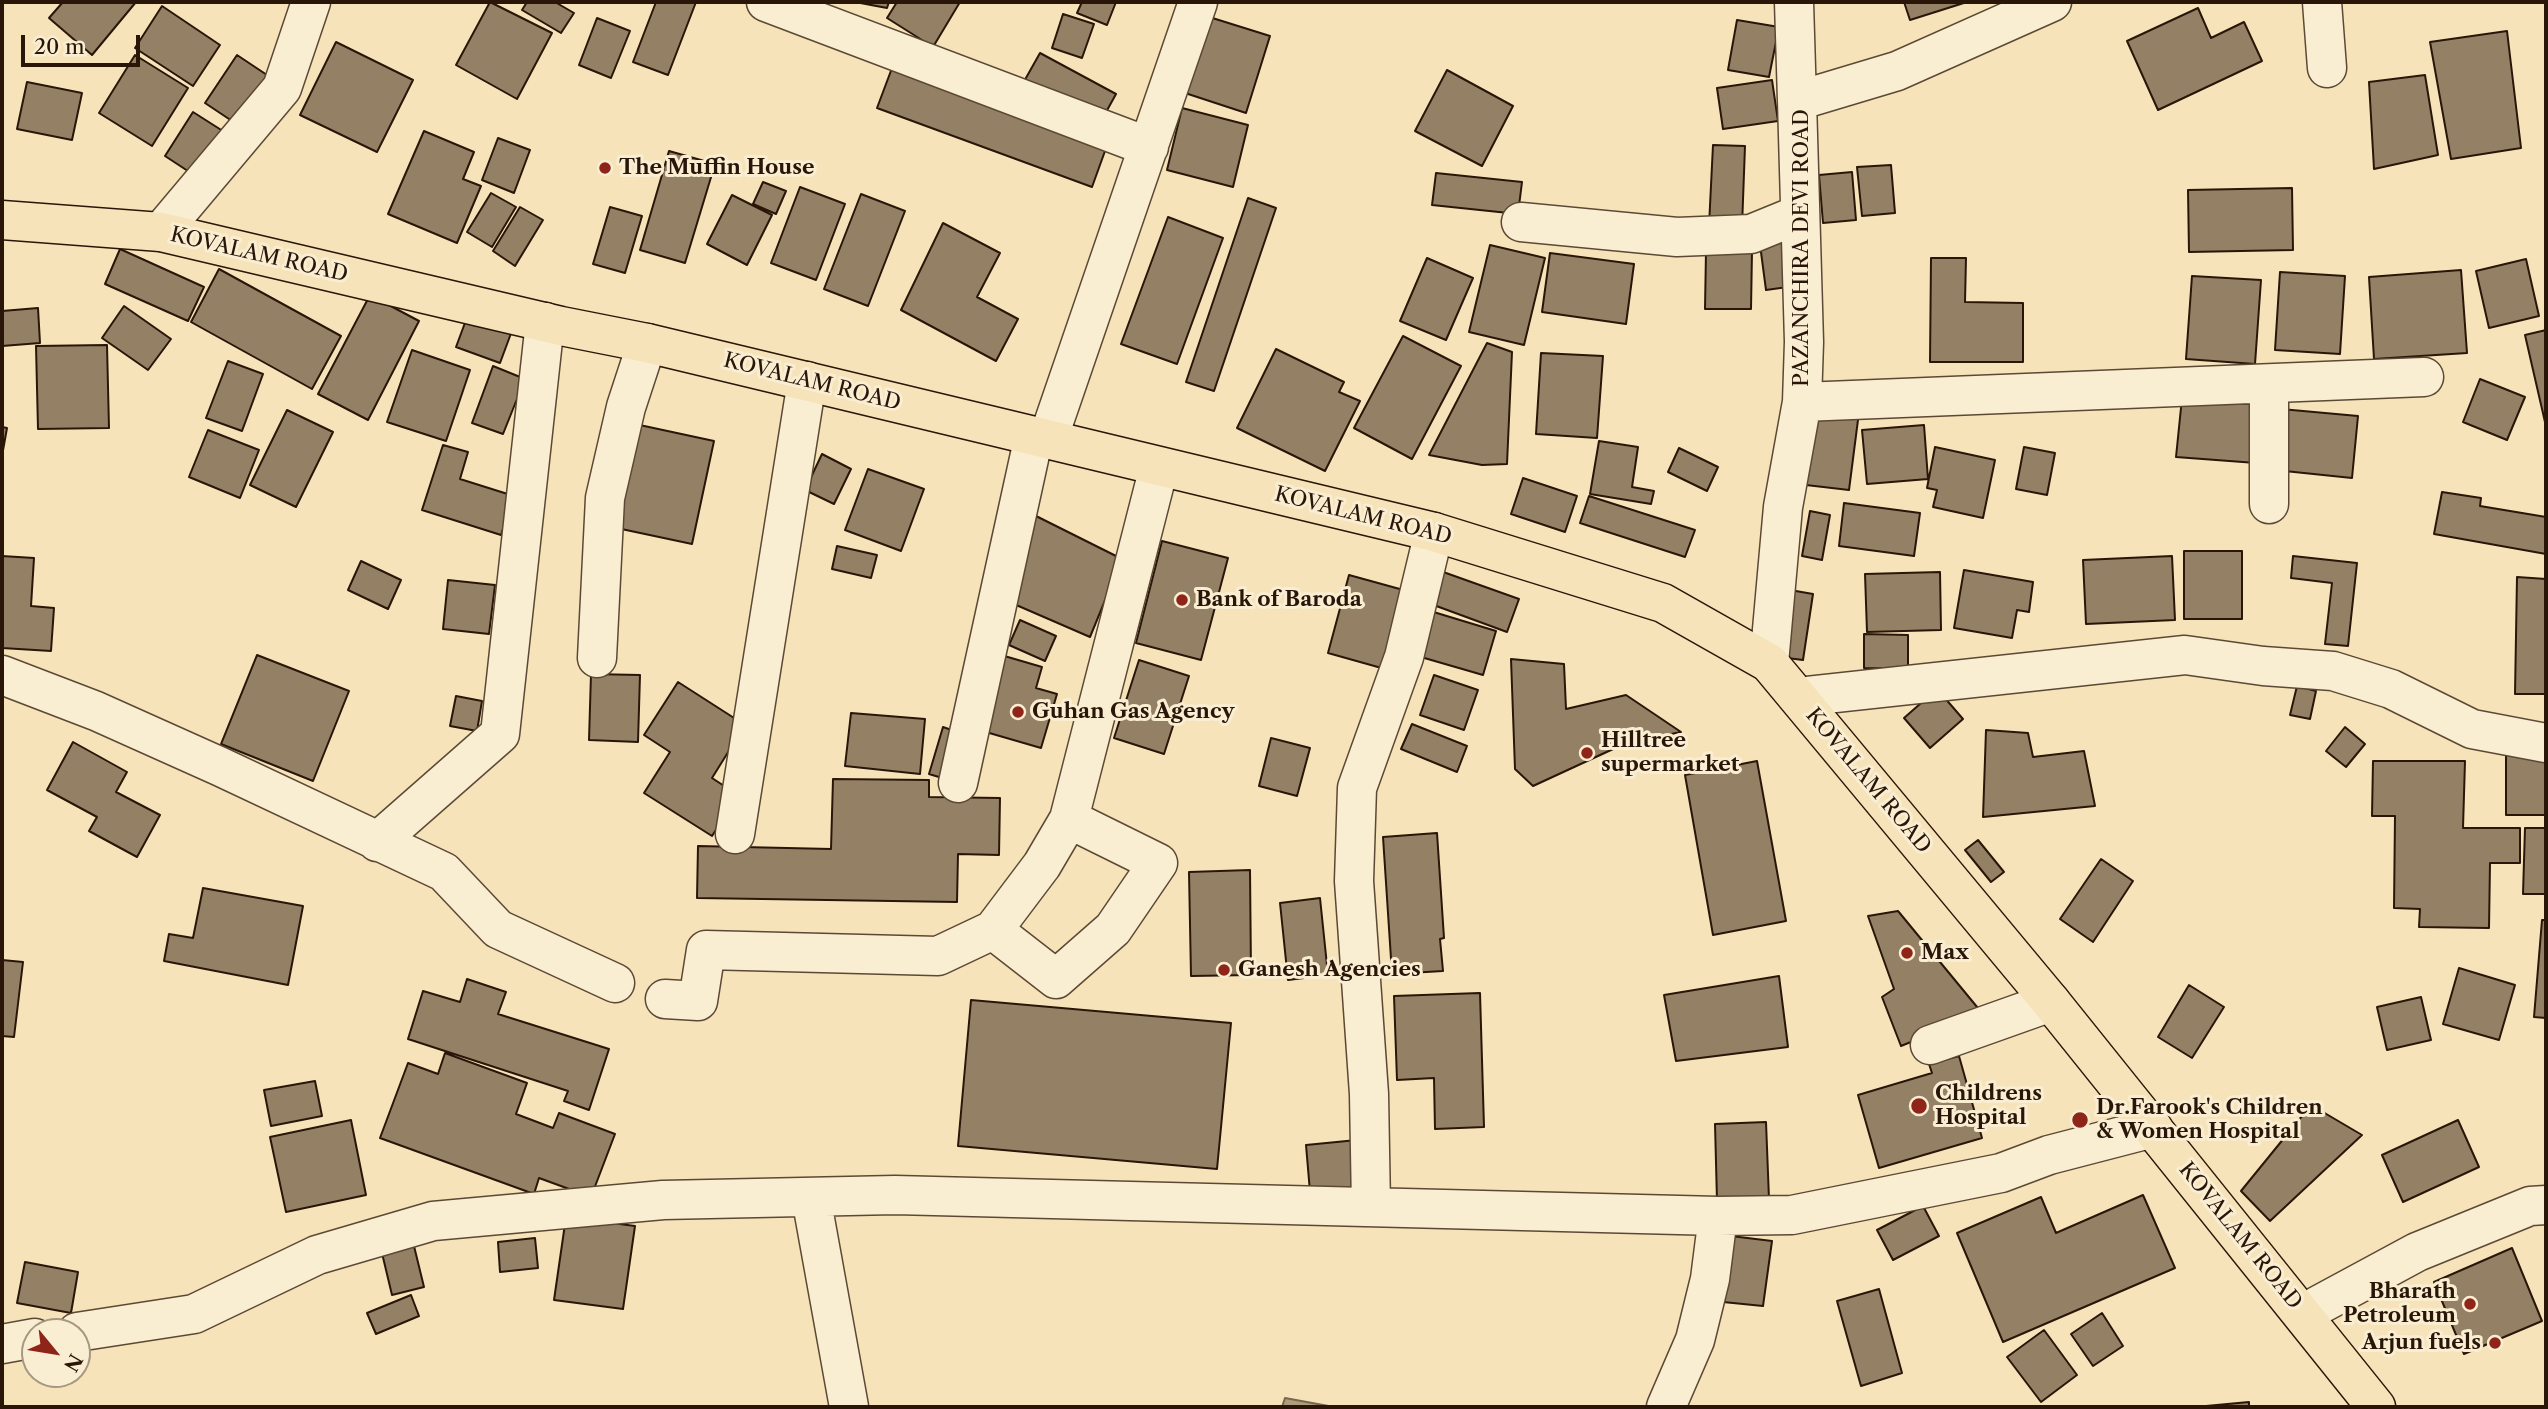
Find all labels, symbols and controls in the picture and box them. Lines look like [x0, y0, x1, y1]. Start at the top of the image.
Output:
scale bar [24, 21, 144, 65]
text: 20 m [34, 34, 85, 59]
street label: PAZANCHIRA DEVI ROAD [1789, 109, 1815, 387]
place label: The Muffin House [619, 155, 815, 181]
marker: The Muffin House [597, 160, 613, 176]
street label: KOVALAM ROAD [168, 222, 350, 288]
street label: KOVALAM ROAD [721, 348, 903, 416]
street label: KOVALAM ROAD [1272, 482, 1454, 550]
place label: Bank of Baroda [1196, 587, 1362, 613]
marker: Bank of Baroda [1174, 592, 1190, 608]
place label: Guhan Gas Agency [1032, 699, 1234, 725]
street label: KOVALAM ROAD [1800, 703, 1936, 859]
marker: Guhan Gas Agency [1010, 704, 1026, 720]
place label: Hilltree supermarket [1601, 728, 1739, 778]
marker: Hilltree supermarket [1579, 745, 1595, 761]
place label: Max [1921, 940, 1969, 966]
marker: Max [1899, 945, 1915, 961]
place label: Ganesh Agencies [1238, 957, 1421, 983]
marker: Ganesh Agencies [1216, 962, 1232, 978]
place label: Childrens Hospital [1935, 1081, 2042, 1131]
place label: Dr.Farook's Children & Women Hospital [2096, 1095, 2323, 1145]
marker: Childrens Hospital [1909, 1096, 1929, 1116]
marker: Dr.Farook's Children & Women Hospital [2070, 1110, 2090, 1130]
street label: KOVALAM ROAD [2173, 1157, 2307, 1315]
place label: Bharath Petroleum [2343, 1279, 2456, 1329]
marker: Bharath Petroleum [2462, 1296, 2478, 1312]
north arrow [21, 1318, 91, 1388]
place label: Arjun fuels [2362, 1330, 2481, 1356]
marker: Arjun fuels [2487, 1335, 2503, 1351]
text: N [59, 1350, 87, 1376]

